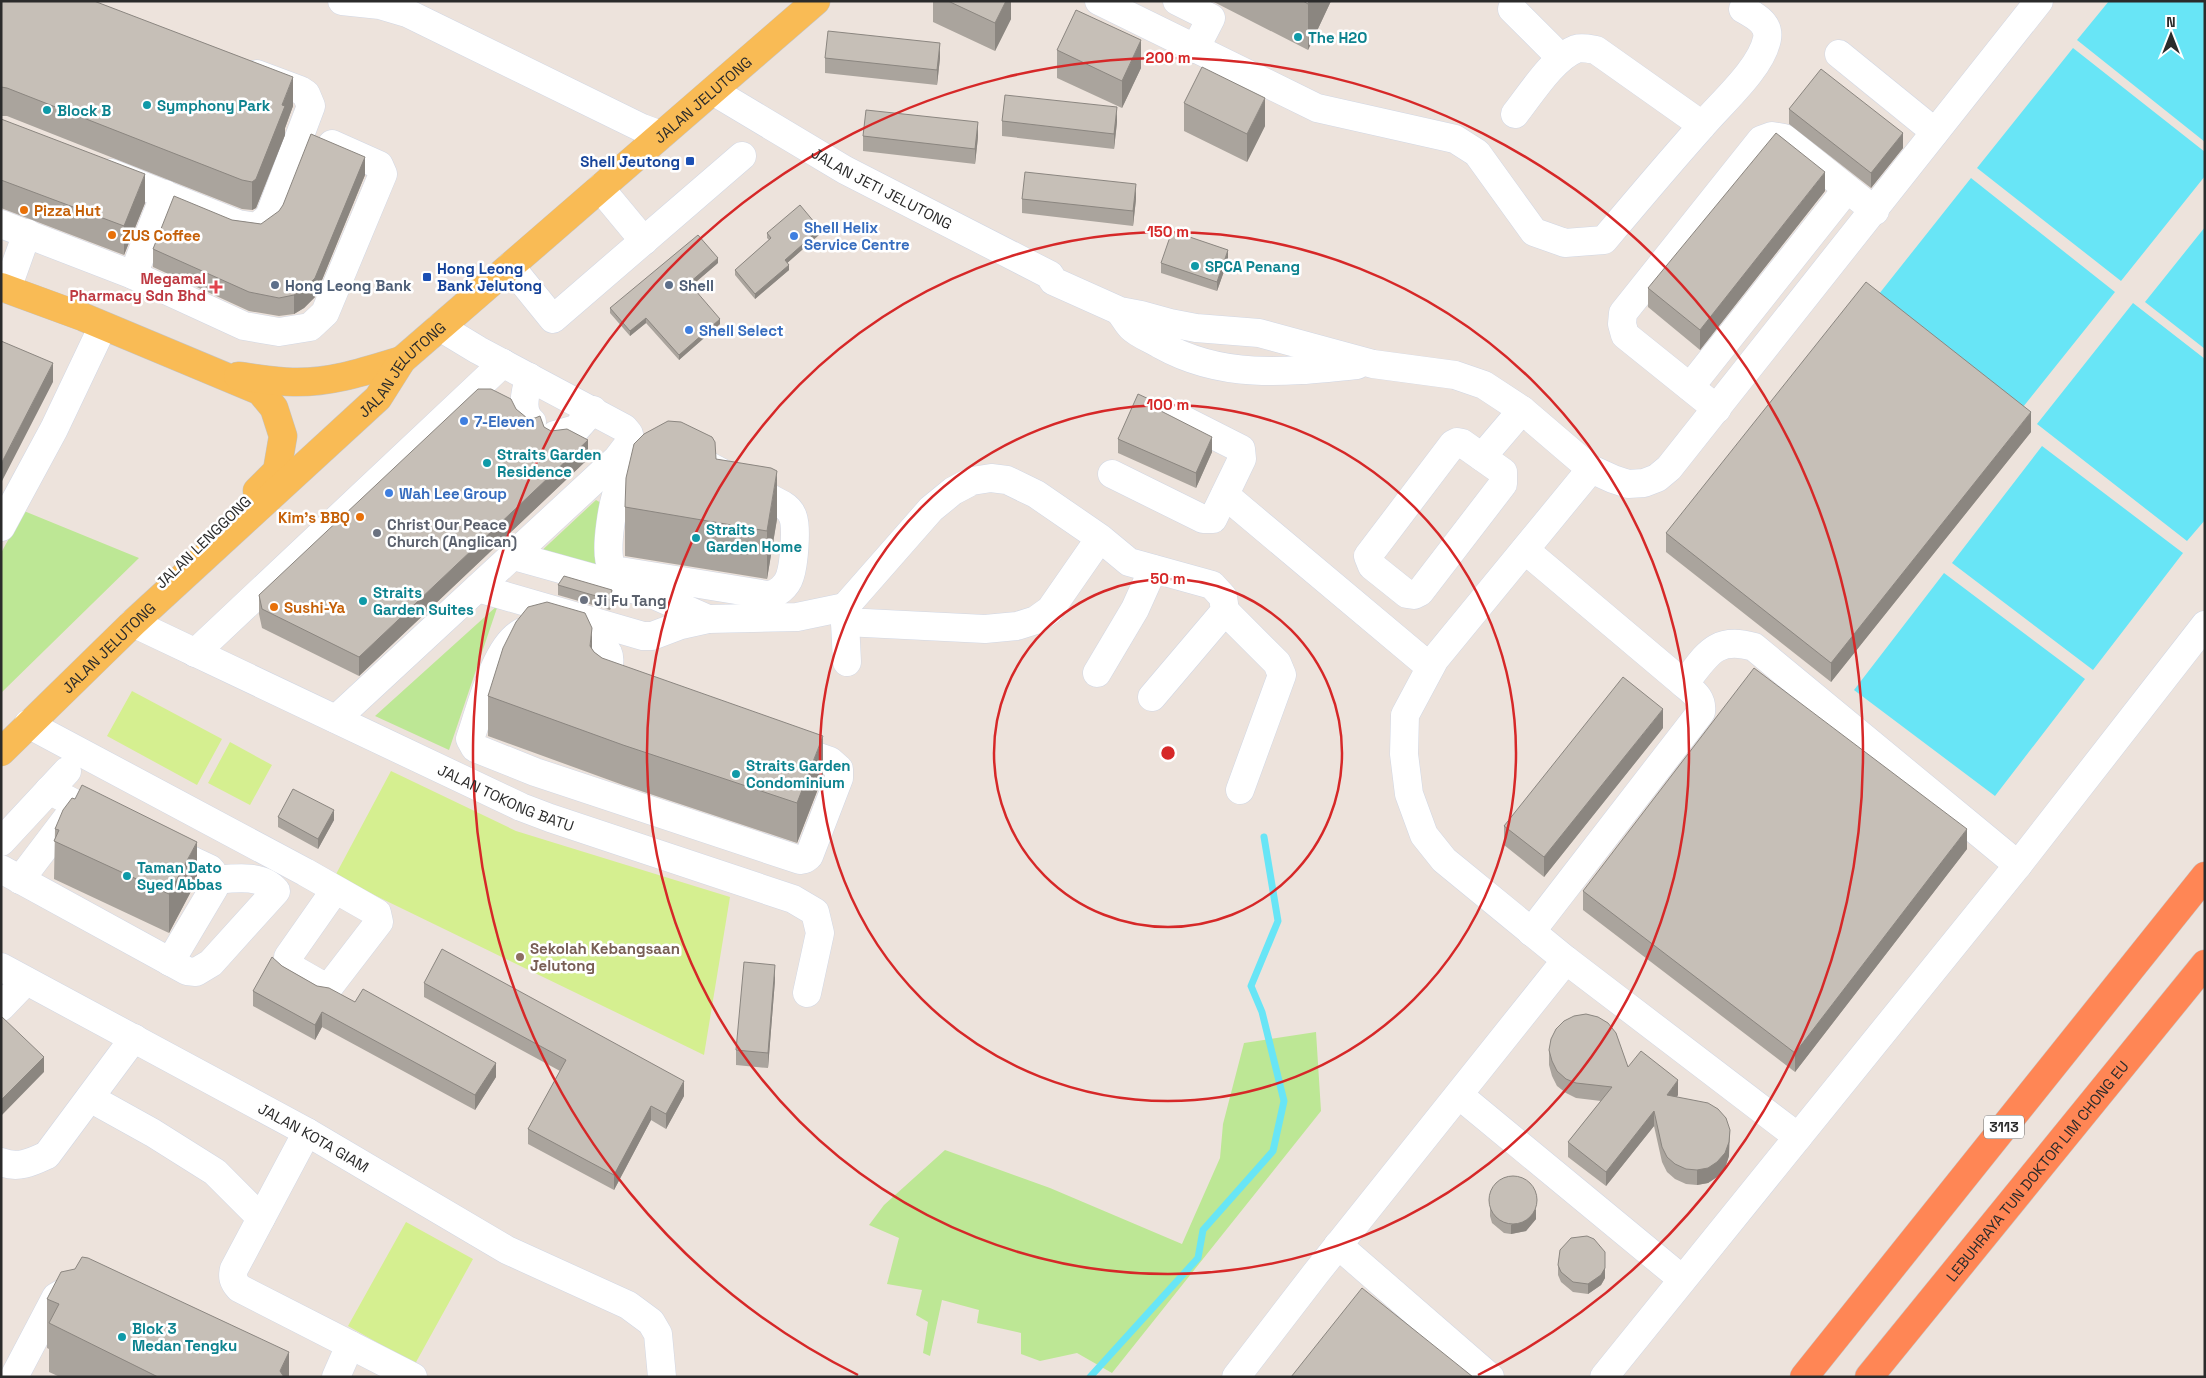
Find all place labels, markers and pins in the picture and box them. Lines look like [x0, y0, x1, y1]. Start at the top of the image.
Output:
place label: The H2O [1308, 28, 1367, 47]
marker: The H2O [1292, 31, 1304, 43]
place label: Symphony Park [157, 96, 271, 115]
marker: Symphony Park [141, 99, 153, 111]
place label: Block B [57, 101, 111, 120]
marker: Block B [41, 104, 53, 116]
place label: Shell Jeutong [580, 152, 680, 171]
marker: Shell Jeutong [684, 155, 696, 167]
place label: Pizza Hut [34, 201, 101, 220]
marker: Pizza Hut [18, 204, 30, 216]
place label: Shell Helix Service Centre [804, 218, 910, 254]
place label: ZUS Coffee [122, 226, 201, 245]
marker: ZUS Coffee [106, 229, 118, 241]
marker: Shell Helix Service Centre [788, 230, 800, 242]
place label: SPCA Penang [1205, 257, 1300, 276]
place label: Hong Leong Bank Jelutong [437, 259, 542, 295]
marker: SPCA Penang [1189, 260, 1201, 272]
place label: Megamal Pharmacy Sdn Bhd [69, 269, 206, 305]
marker: Hong Leong Bank Jelutong [421, 271, 433, 283]
place label: Hong Leong Bank [285, 276, 412, 295]
place label: Shell [679, 276, 714, 295]
marker: Hong Leong Bank [269, 279, 281, 291]
marker: Shell [663, 279, 675, 291]
marker: Megamal Pharmacy Sdn Bhd [210, 281, 222, 293]
place label: Shell Select [699, 321, 784, 340]
marker: Shell Select [683, 324, 695, 336]
place label: 7-Eleven [474, 412, 535, 431]
marker: 7-Eleven [458, 415, 470, 427]
place label: Straits Garden Residence [497, 445, 602, 481]
marker: Straits Garden Residence [481, 457, 493, 469]
place label: Wah Lee Group [399, 484, 507, 503]
marker: Wah Lee Group [383, 487, 395, 499]
place label: Kim's BBQ [278, 508, 350, 527]
marker: Kim's BBQ [354, 511, 366, 523]
place label: Christ Our Peace Church (Anglican) [387, 515, 517, 551]
place label: Straits Garden Home [706, 520, 802, 556]
marker: Christ Our Peace Church (Anglican) [371, 527, 383, 539]
marker: Straits Garden Home [690, 532, 702, 544]
place label: Straits Garden Suites [373, 583, 474, 619]
place label: Ji Fu Tang [594, 591, 667, 610]
marker: Ji Fu Tang [578, 594, 590, 606]
marker: Straits Garden Suites [357, 595, 369, 607]
place label: Sushi-Ya [284, 598, 346, 617]
marker: Sushi-Ya [268, 601, 280, 613]
centre of rings [1159, 744, 1177, 762]
place label: Straits Garden Condominium [746, 756, 851, 792]
marker: Straits Garden Condominium [730, 768, 742, 780]
place label: Taman Dato Syed Abbas [137, 858, 222, 894]
marker: Taman Dato Syed Abbas [121, 870, 133, 882]
place label: Sekolah Kebangsaan Jelutong [530, 939, 680, 975]
marker: Sekolah Kebangsaan Jelutong [514, 951, 526, 963]
place label: Blok 3 Medan Tengku [132, 1319, 237, 1355]
marker: Blok 3 Medan Tengku [116, 1331, 128, 1343]

